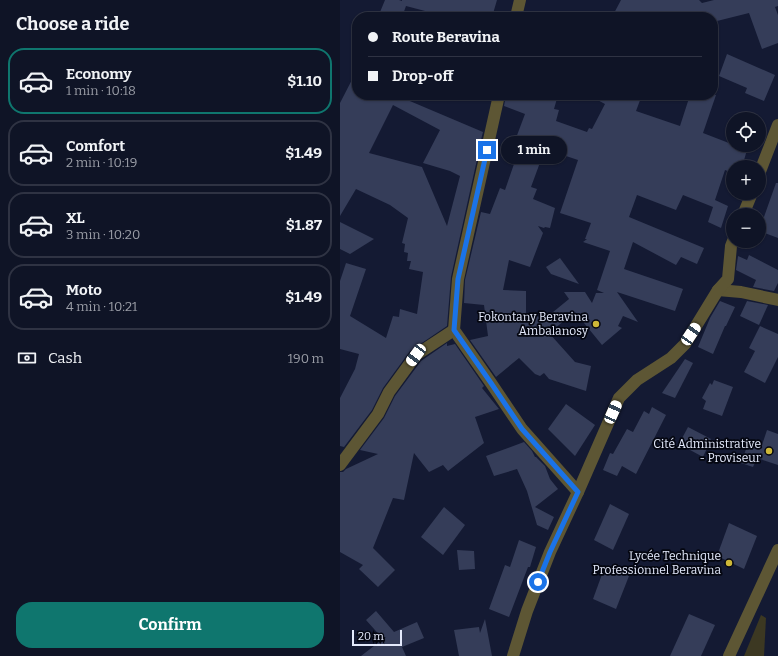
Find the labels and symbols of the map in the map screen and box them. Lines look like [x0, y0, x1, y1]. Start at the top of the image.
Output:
callout: 1 min [501, 136, 567, 164]
route end [478, 141, 496, 159]
place label: Fokontany Beravina Ambalanosy [478, 310, 589, 338]
marker: Fokontany Beravina Ambalanosy [591, 319, 601, 329]
car [679, 321, 703, 347]
car [404, 342, 428, 368]
car [603, 399, 623, 425]
place label: Cité Administrative - Proviseur [653, 437, 762, 465]
marker: Cité Administrative - Proviseur [764, 446, 774, 456]
place label: Lycée Technique Professionnel Beravina [593, 549, 721, 577]
marker: Lycée Technique Professionnel Beravina [724, 558, 734, 568]
route start [529, 573, 547, 591]
scale bar [352, 628, 402, 647]

